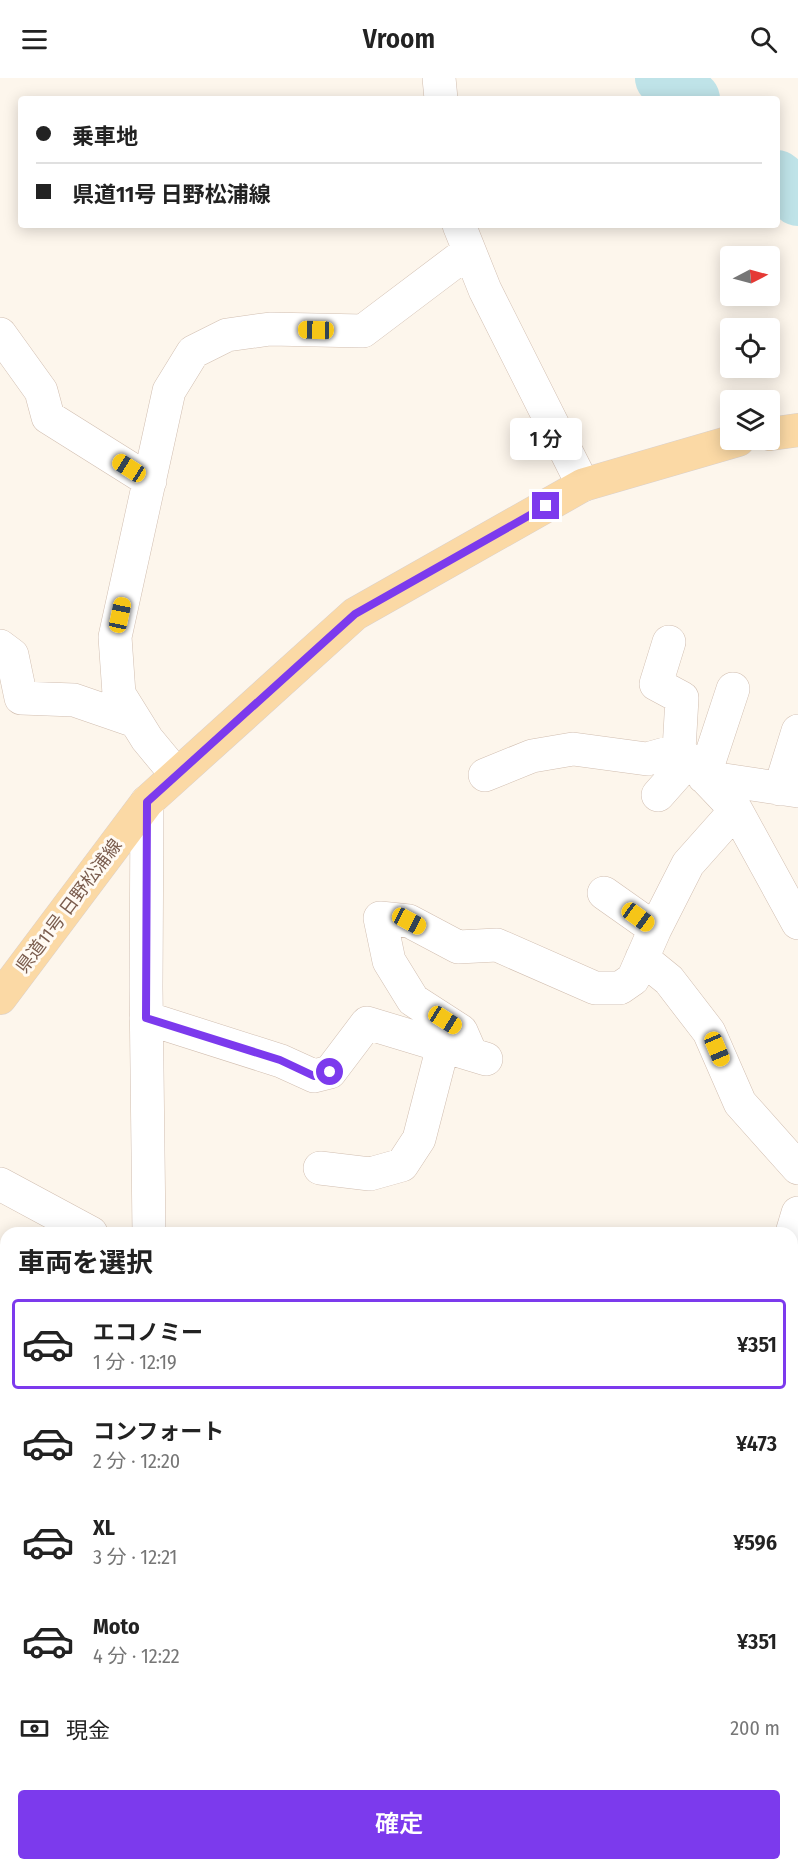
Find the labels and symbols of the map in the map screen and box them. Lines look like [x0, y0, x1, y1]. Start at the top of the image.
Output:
north arrow [720, 246, 780, 306]
car [298, 321, 334, 339]
callout: 1 分 [510, 419, 582, 461]
car [109, 451, 149, 485]
route end [532, 492, 559, 519]
car [107, 596, 133, 634]
street label: 県道11号 日野松浦線 [11, 835, 127, 977]
car [618, 899, 658, 935]
car [389, 905, 429, 937]
car [425, 1003, 465, 1037]
car [702, 1029, 732, 1069]
route start [316, 1058, 343, 1085]

